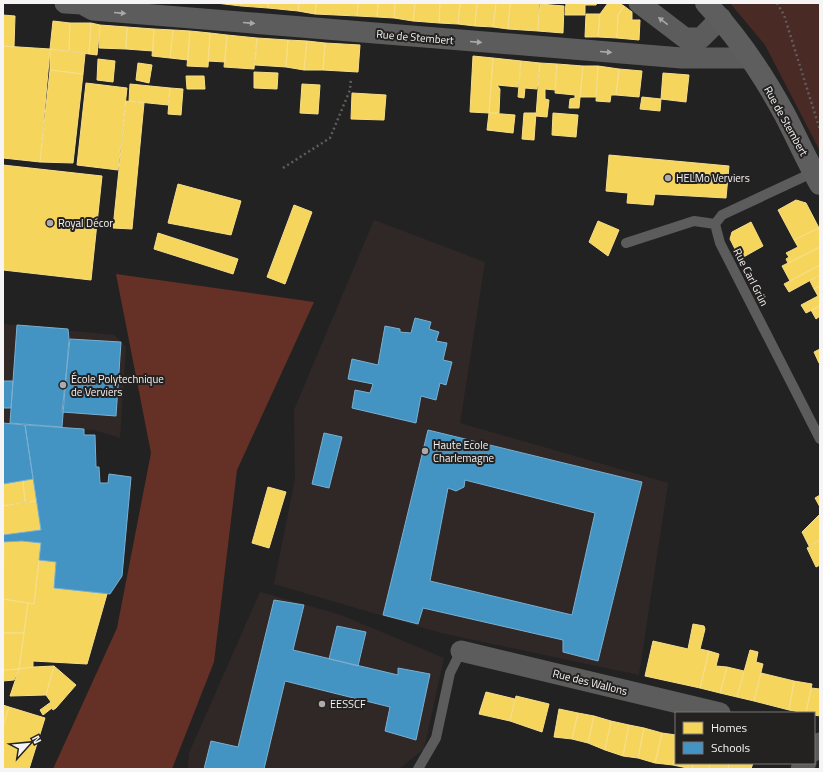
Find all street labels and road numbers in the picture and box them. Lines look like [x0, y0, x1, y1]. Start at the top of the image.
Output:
street label: Rue de Stembert [376, 26, 455, 48]
street label: Rue de Stembert [760, 83, 812, 159]
street label: Rue Carl Grün [730, 245, 773, 309]
street label: Rue des Wallons [551, 665, 629, 699]

